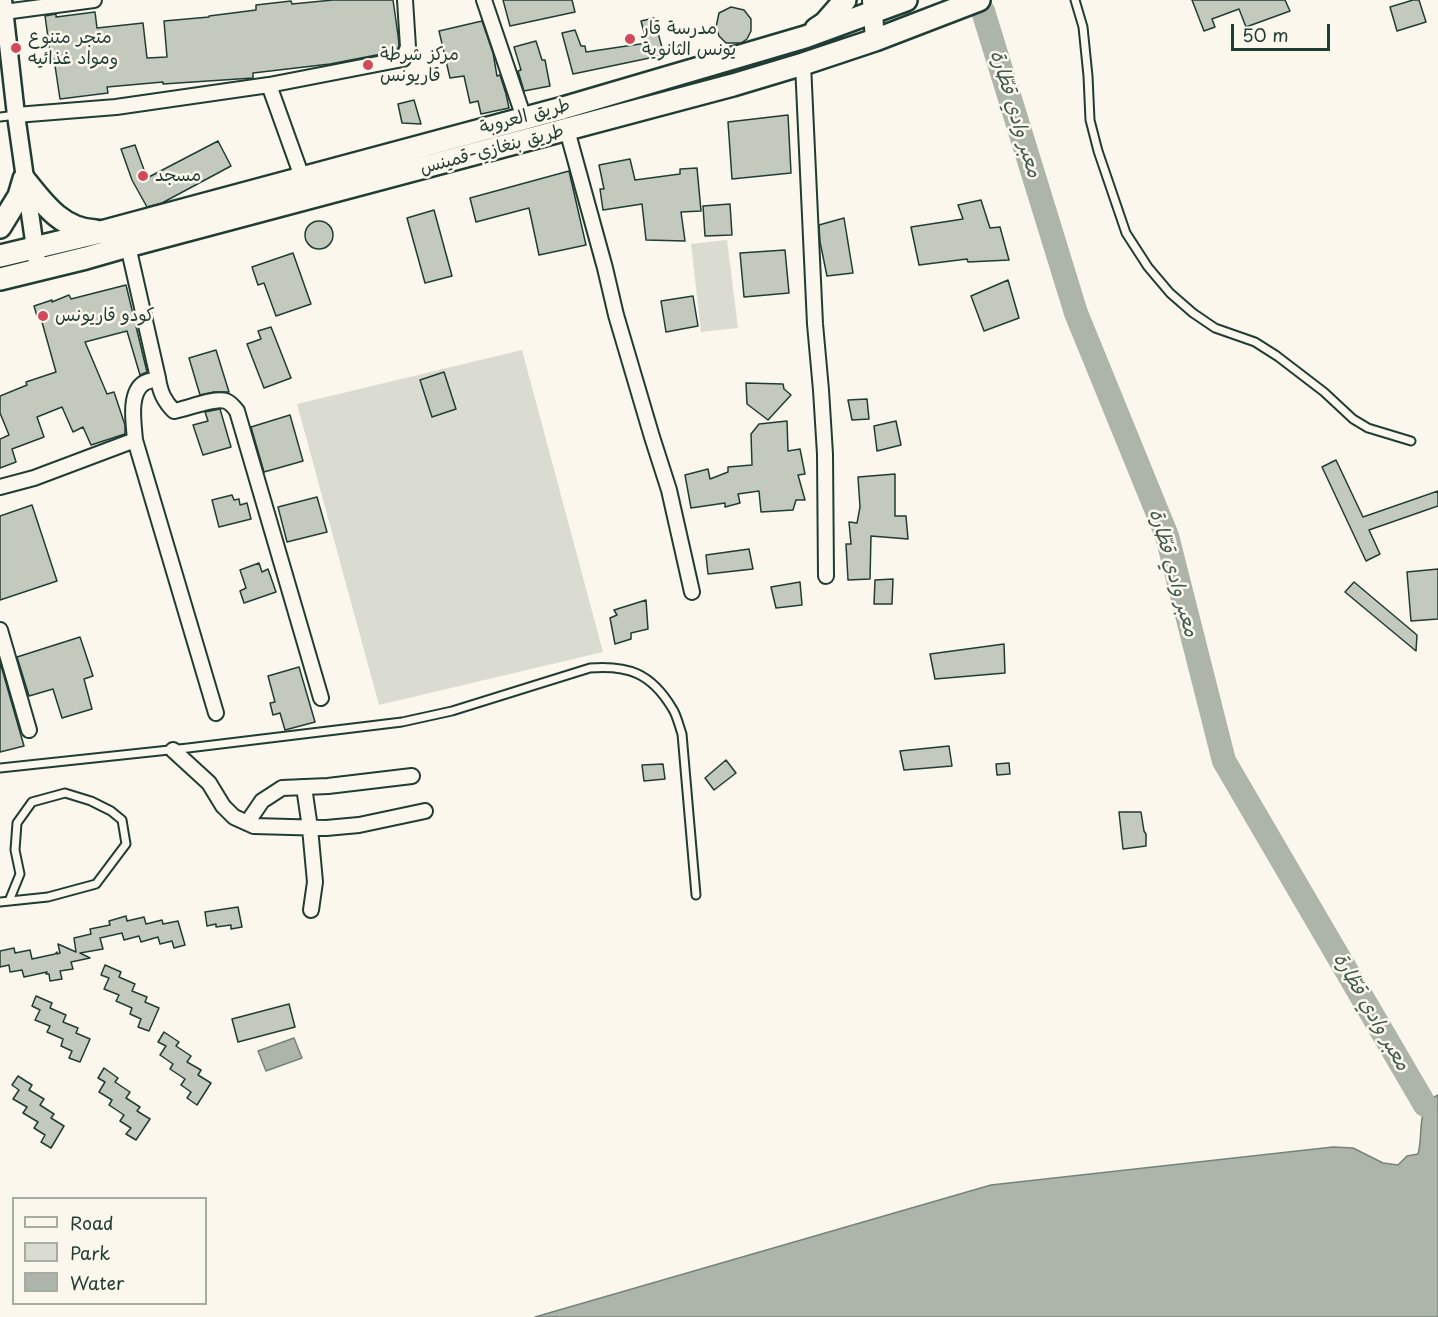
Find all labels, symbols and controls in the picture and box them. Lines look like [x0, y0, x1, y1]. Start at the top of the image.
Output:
scale bar [1234, 12, 1333, 50]
place label: مدرسة قار يونس الثانوية [642, 18, 736, 60]
text: 50 m [1242, 21, 1289, 48]
place label: متجر متنوع ومواد غذائيه [28, 27, 118, 70]
marker: مدرسة قار يونس الثانوية [623, 32, 637, 46]
marker: متجر متنوع ومواد غذائيه [9, 41, 23, 55]
place label: مركز شرطة قاريونس [380, 44, 459, 86]
water label: معبر وادي قطّارة [984, 47, 1046, 181]
marker: مركز شرطة قاريونس [361, 58, 375, 72]
street label: طريق العروبة [477, 95, 573, 139]
street label: طريق بنغازي-قمينس [418, 120, 566, 180]
place label: مسجد [155, 165, 201, 187]
marker: مسجد [136, 169, 150, 183]
place label: كودو قاريونس [55, 305, 154, 327]
marker: كودو قاريونس [36, 309, 50, 323]
water label: معبر وادي قطّارة [1143, 506, 1203, 640]
water label: معبر وادي قطّارة [1328, 949, 1414, 1075]
legend [12, 1197, 207, 1305]
text: Road [70, 1209, 114, 1236]
text: Park [70, 1239, 110, 1266]
text: Water [70, 1269, 124, 1296]

